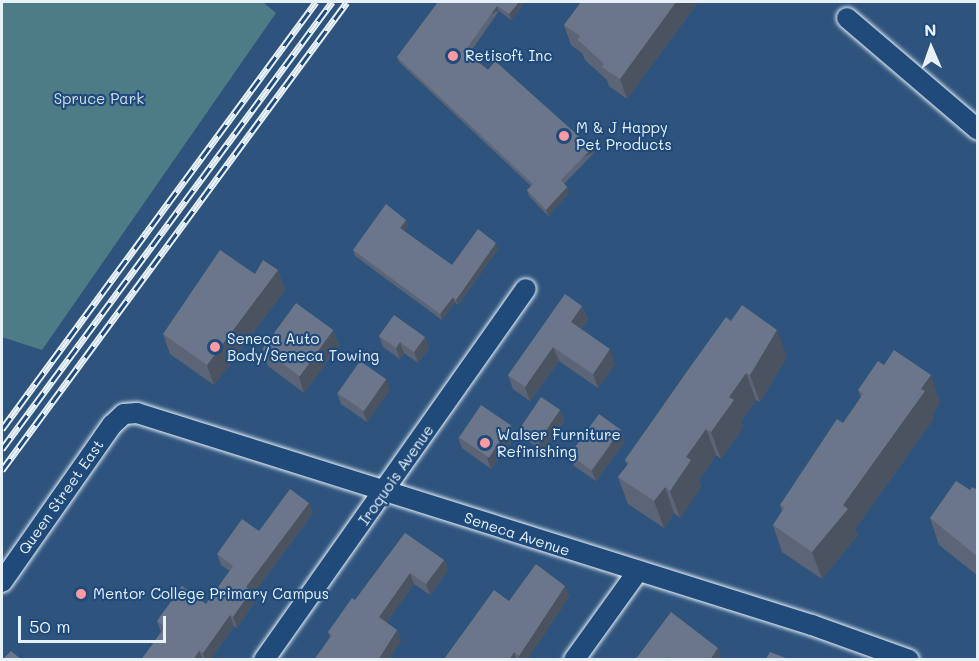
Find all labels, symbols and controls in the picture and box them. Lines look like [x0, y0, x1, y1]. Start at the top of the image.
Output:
north arrow [901, 18, 961, 78]
text: N [924, 19, 937, 40]
place label: Retisoft Inc [465, 47, 552, 65]
marker: Retisoft Inc [446, 49, 460, 63]
park label: Spruce Park [54, 90, 144, 108]
place label: M & J Happy Pet Products [576, 118, 672, 153]
marker: M & J Happy Pet Products [557, 129, 571, 143]
place label: Seneca Auto Body/Seneca Towing [227, 329, 379, 364]
marker: Seneca Auto Body/Seneca Towing [208, 340, 222, 354]
street label: Iroquois Avenue [355, 421, 437, 529]
place label: Walser Furniture Refinishing [497, 425, 621, 460]
street label: Queen Street East [15, 436, 107, 558]
marker: Walser Furniture Refinishing [478, 436, 492, 450]
street label: Seneca Avenue [462, 508, 572, 560]
place label: Mentor College Primary Campus [93, 585, 329, 603]
marker: Mentor College Primary Campus [74, 587, 88, 601]
scale bar [21, 604, 170, 642]
text: 50 m [29, 614, 71, 638]

